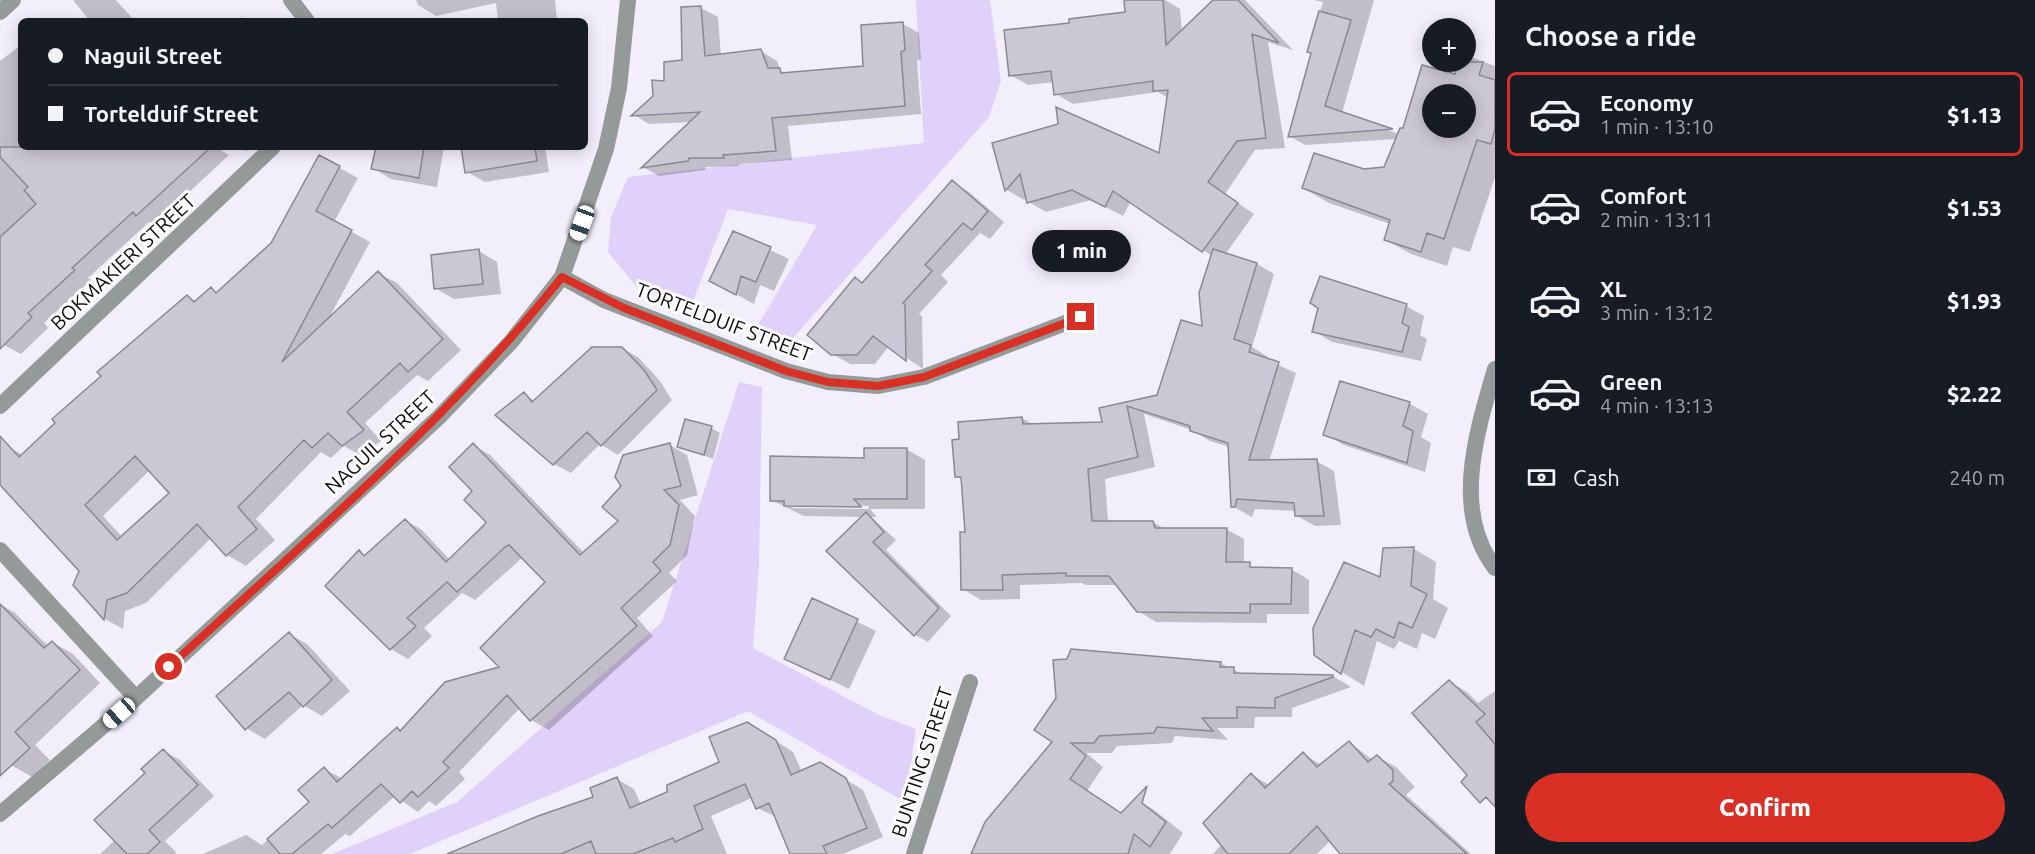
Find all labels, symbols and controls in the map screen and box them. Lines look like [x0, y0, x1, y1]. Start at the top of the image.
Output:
map controls [1422, 18, 1476, 138]
button: + [1422, 18, 1476, 72]
text: Choose a ride [1525, 21, 1697, 51]
text: Naguil Street [84, 43, 222, 68]
button: − [1422, 84, 1476, 138]
icon: car [1528, 87, 1582, 141]
text: Economy [1600, 90, 1693, 115]
text: Tortelduif Street [84, 101, 259, 126]
text: $1.13 [1947, 102, 2002, 127]
text: 1 min · 13:10 [1600, 115, 1714, 138]
icon: car [1528, 180, 1582, 234]
text: Comfort [1600, 183, 1687, 208]
street label: BOKMAKIERI STREET [46, 189, 200, 335]
text: $1.53 [1947, 195, 2002, 220]
car [567, 203, 597, 243]
text: 2 min · 13:11 [1600, 208, 1714, 231]
callout: 1 min [1032, 230, 1130, 272]
text: 1 min [1056, 239, 1107, 262]
icon: car [1528, 273, 1582, 327]
text: XL [1600, 276, 1627, 301]
street label: TORTELDUIF STREET [633, 277, 816, 366]
text: $1.93 [1947, 288, 2002, 313]
text: 3 min · 13:12 [1600, 301, 1714, 324]
route end [1067, 303, 1094, 330]
icon: car [1528, 366, 1582, 420]
text: Green [1600, 369, 1662, 394]
text: $2.22 [1947, 381, 2002, 406]
street label: NAGUIL STREET [320, 385, 439, 498]
text: 4 min · 13:13 [1600, 394, 1714, 417]
icon: cash [1525, 461, 1558, 494]
text: Cash [1573, 465, 1620, 490]
text: 240 m [1949, 466, 2005, 489]
route start [155, 653, 182, 680]
street label: BUNTING STREET [886, 684, 957, 840]
car [100, 694, 138, 732]
button: Confirm [1525, 773, 2005, 842]

